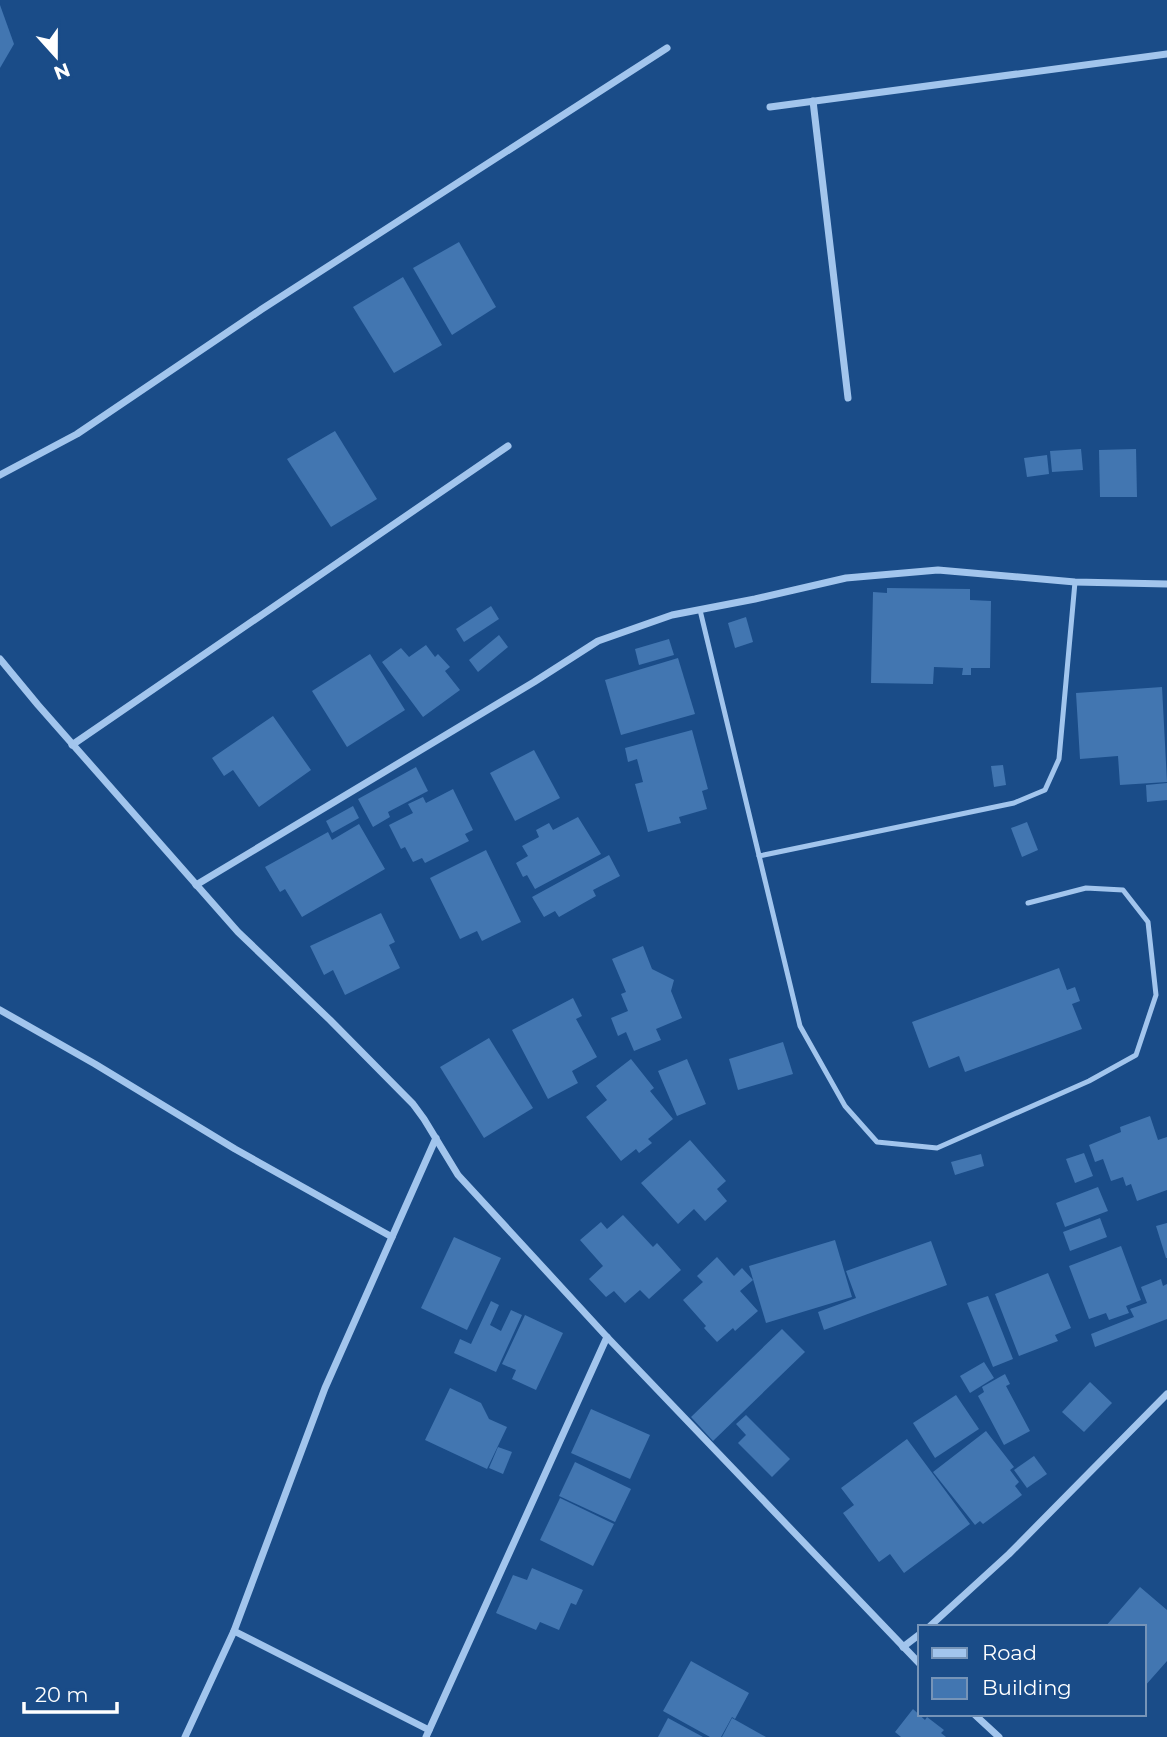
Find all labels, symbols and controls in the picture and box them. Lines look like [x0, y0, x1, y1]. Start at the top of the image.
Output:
north arrow [21, 21, 91, 91]
text: N [51, 58, 73, 85]
legend [918, 1625, 1146, 1716]
text: Road [982, 1640, 1037, 1665]
scale bar [24, 1670, 117, 1714]
text: Building [982, 1675, 1072, 1700]
text: 20 m [35, 1682, 89, 1707]

